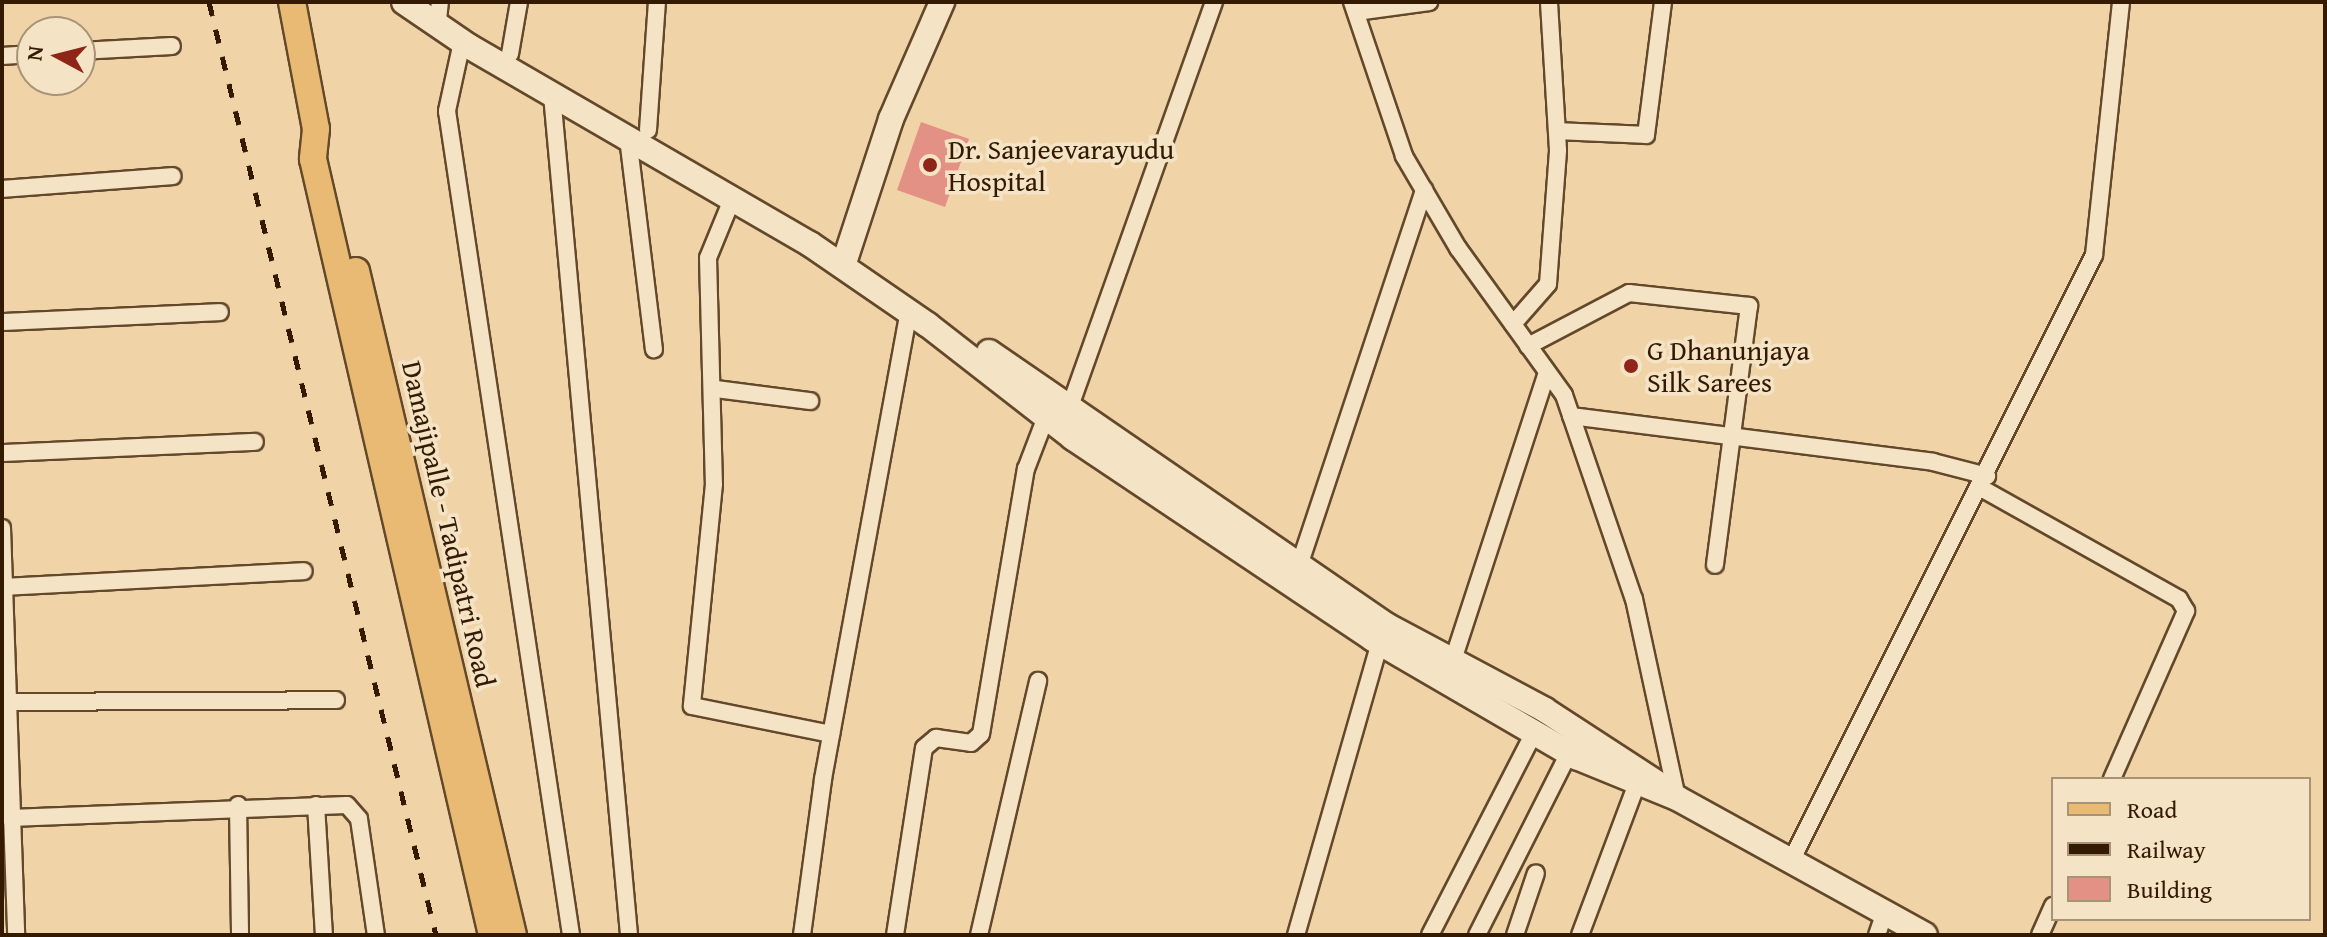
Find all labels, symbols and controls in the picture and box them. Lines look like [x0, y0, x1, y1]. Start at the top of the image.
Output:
north arrow [16, 16, 96, 96]
text: N [17, 44, 51, 63]
place label: Dr. Sanjeevarayudu Hospital [948, 132, 1174, 198]
marker: Dr. Sanjeevarayudu Hospital [919, 154, 941, 176]
place label: G Dhanunjaya Silk Sarees [1647, 333, 1810, 399]
marker: G Dhanunjaya Silk Sarees [1622, 357, 1640, 375]
street label: Damajipalle - Tadipatri Road [395, 358, 503, 690]
legend [2051, 777, 2311, 921]
text: Road [2127, 792, 2177, 827]
text: Railway [2127, 832, 2206, 867]
text: Building [2127, 872, 2212, 907]

